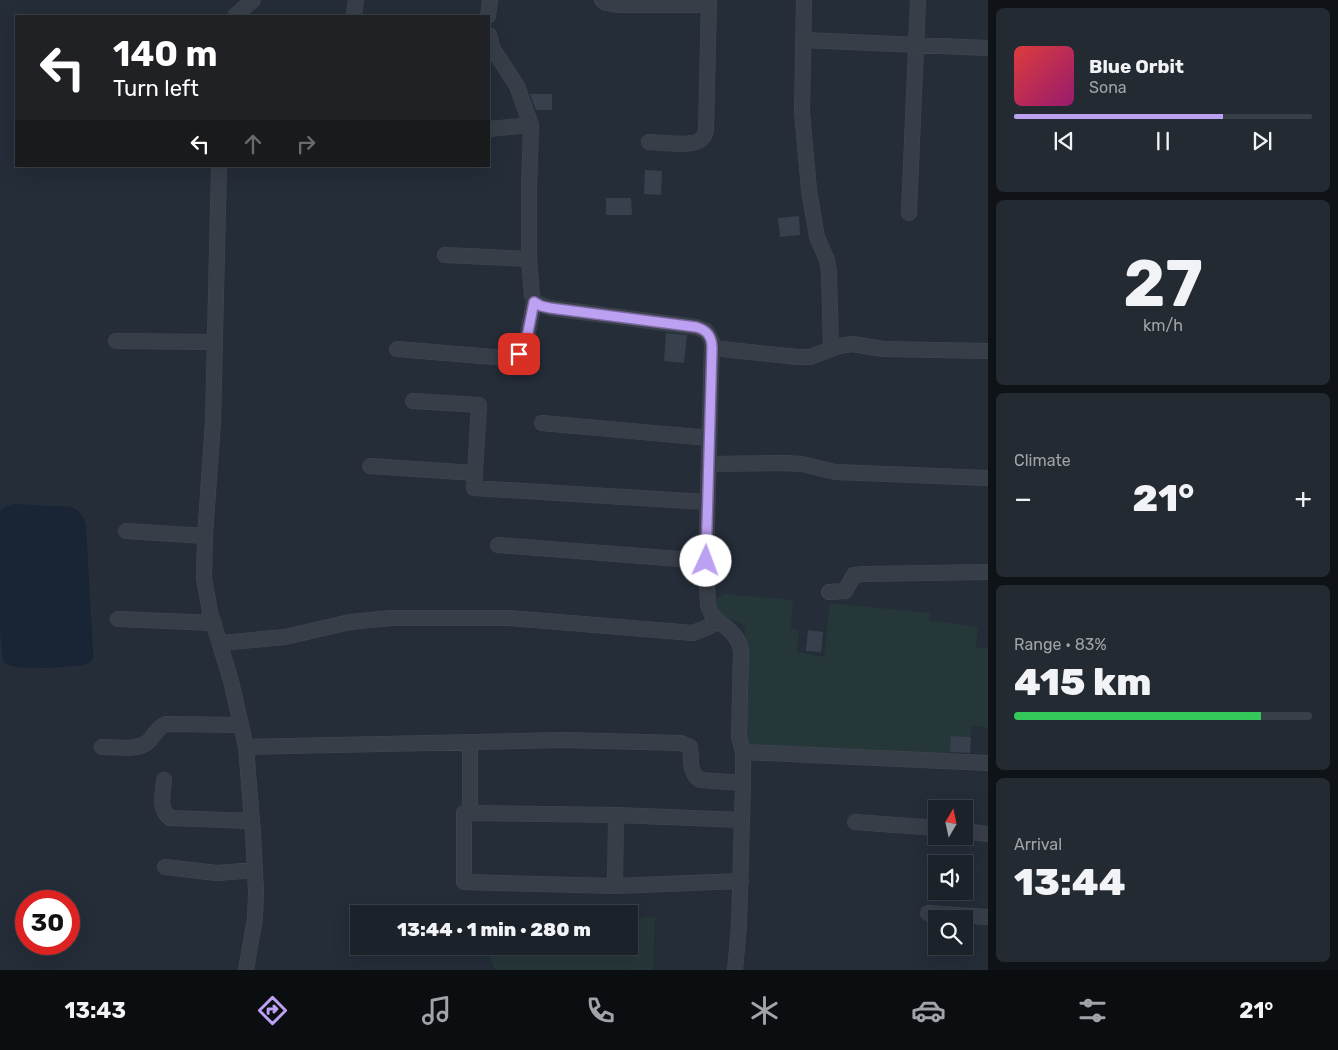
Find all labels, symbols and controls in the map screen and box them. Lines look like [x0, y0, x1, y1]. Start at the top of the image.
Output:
text: 140 m [113, 33, 218, 75]
icon: left [30, 35, 95, 100]
text: Blue Orbit [1089, 55, 1184, 78]
text: Turn left [113, 75, 199, 102]
text: Sona [1089, 78, 1127, 97]
icon: previous [1050, 127, 1078, 155]
icon: pause [1149, 127, 1177, 155]
icon: next [1248, 127, 1276, 155]
icon: left [186, 130, 214, 158]
icon: ahead [239, 130, 267, 158]
icon: right [292, 130, 320, 158]
text: 27 [1123, 245, 1203, 322]
text: km/h [1143, 316, 1183, 335]
pin [498, 333, 540, 375]
icon: arrive [505, 340, 533, 368]
text: Climate [1014, 451, 1071, 470]
text: 21° [1133, 475, 1194, 521]
text: − [1014, 482, 1032, 515]
text: + [1295, 482, 1312, 515]
position arrow [679, 534, 731, 586]
text: Range · 83% [1014, 635, 1107, 654]
text: 415 km [1014, 659, 1152, 705]
north arrow [928, 800, 972, 845]
map controls [928, 800, 973, 955]
text: Arrival [1014, 835, 1062, 854]
button: sound [928, 855, 973, 900]
text: 13:44 [1014, 859, 1126, 905]
speed limit sign: 30 [15, 890, 80, 955]
button: search [928, 910, 973, 955]
text: 13:44 · 1 min · 280 m [397, 918, 591, 941]
icon: directions [255, 993, 290, 1028]
icon: music [419, 993, 454, 1028]
icon: phone [583, 993, 618, 1028]
icon: climate [747, 993, 782, 1028]
icon: car [911, 993, 946, 1028]
icon: filters [1075, 993, 1110, 1028]
text: 13:43 [65, 997, 126, 1024]
text: 21° [1239, 997, 1273, 1024]

